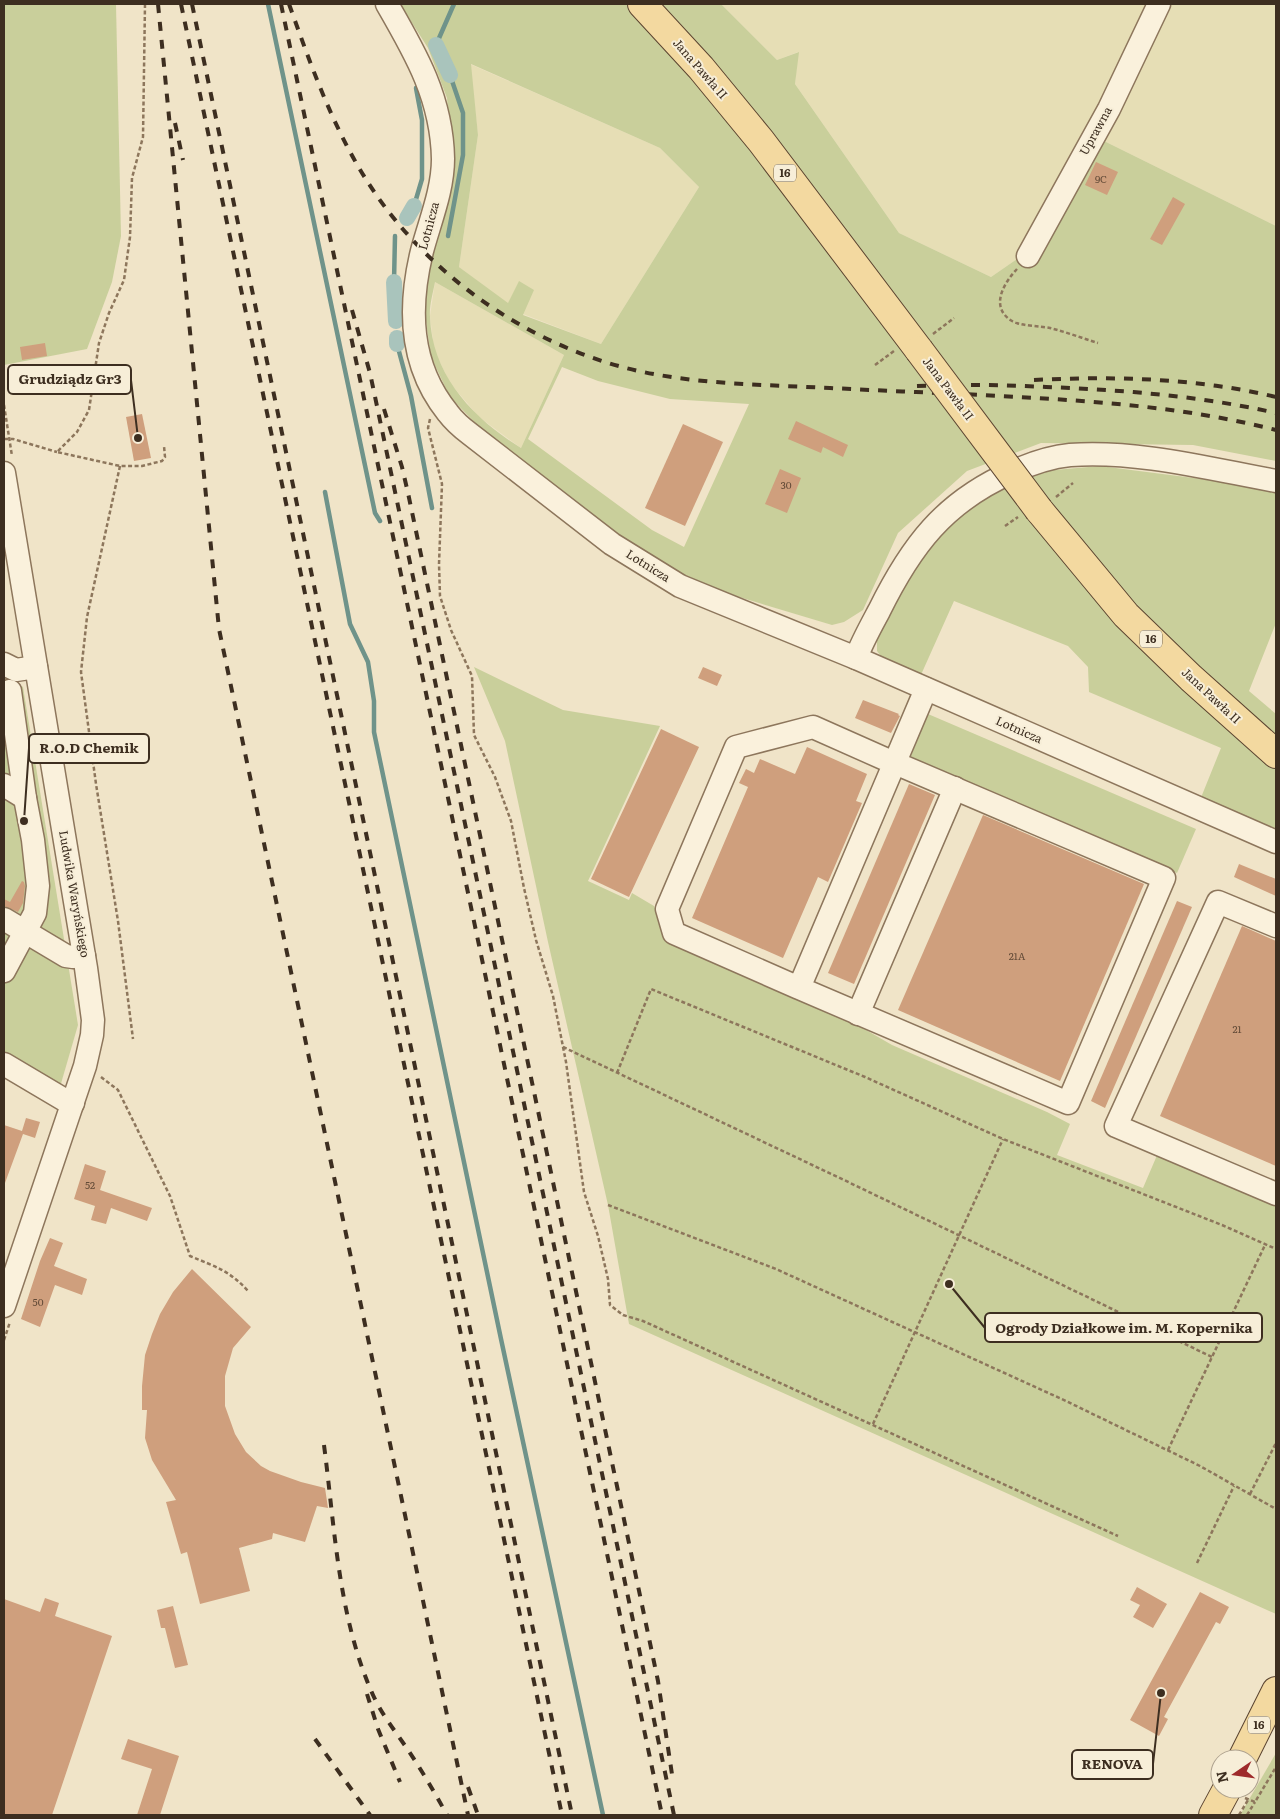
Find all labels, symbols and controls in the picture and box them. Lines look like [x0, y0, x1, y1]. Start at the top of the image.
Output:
street label: Jana Pawła II [669, 34, 732, 103]
street label: Uprawna [1074, 102, 1116, 158]
road number: 16 [774, 164, 796, 182]
house number: 9C [1095, 171, 1107, 186]
street label: Lotnicza [413, 199, 443, 252]
street label: Jana Pawła II [919, 353, 979, 424]
callout: Grudziądz Gr3 [8, 365, 131, 394]
text: Grudziądz Gr3 [18, 368, 122, 388]
house number: 30 [780, 477, 792, 492]
street label: Lotnicza [623, 544, 675, 586]
road number: 16 [1140, 630, 1162, 648]
street label: Jana Pawła II [1178, 663, 1245, 728]
street label: Lotnicza [993, 711, 1046, 748]
callout: R.O.D Chemik [29, 734, 149, 763]
text: R.O.D Chemik [39, 737, 139, 757]
street label: Ludwika Waryńskiego [55, 829, 95, 959]
house number: 21A [1009, 948, 1026, 963]
house number: 21 [1232, 1021, 1242, 1036]
house number: 52 [85, 1177, 95, 1192]
house number: 50 [33, 1294, 44, 1309]
callout: Ogrody Działkowe im. M. Kopernika [985, 1313, 1262, 1342]
text: Ogrody Działkowe im. M. Kopernika [995, 1317, 1254, 1337]
road number: 16 [1248, 1716, 1270, 1734]
north arrow [1210, 1749, 1260, 1799]
callout: RENOVA [1072, 1750, 1153, 1779]
text: RENOVA [1081, 1753, 1143, 1773]
text: N [1210, 1769, 1232, 1785]

